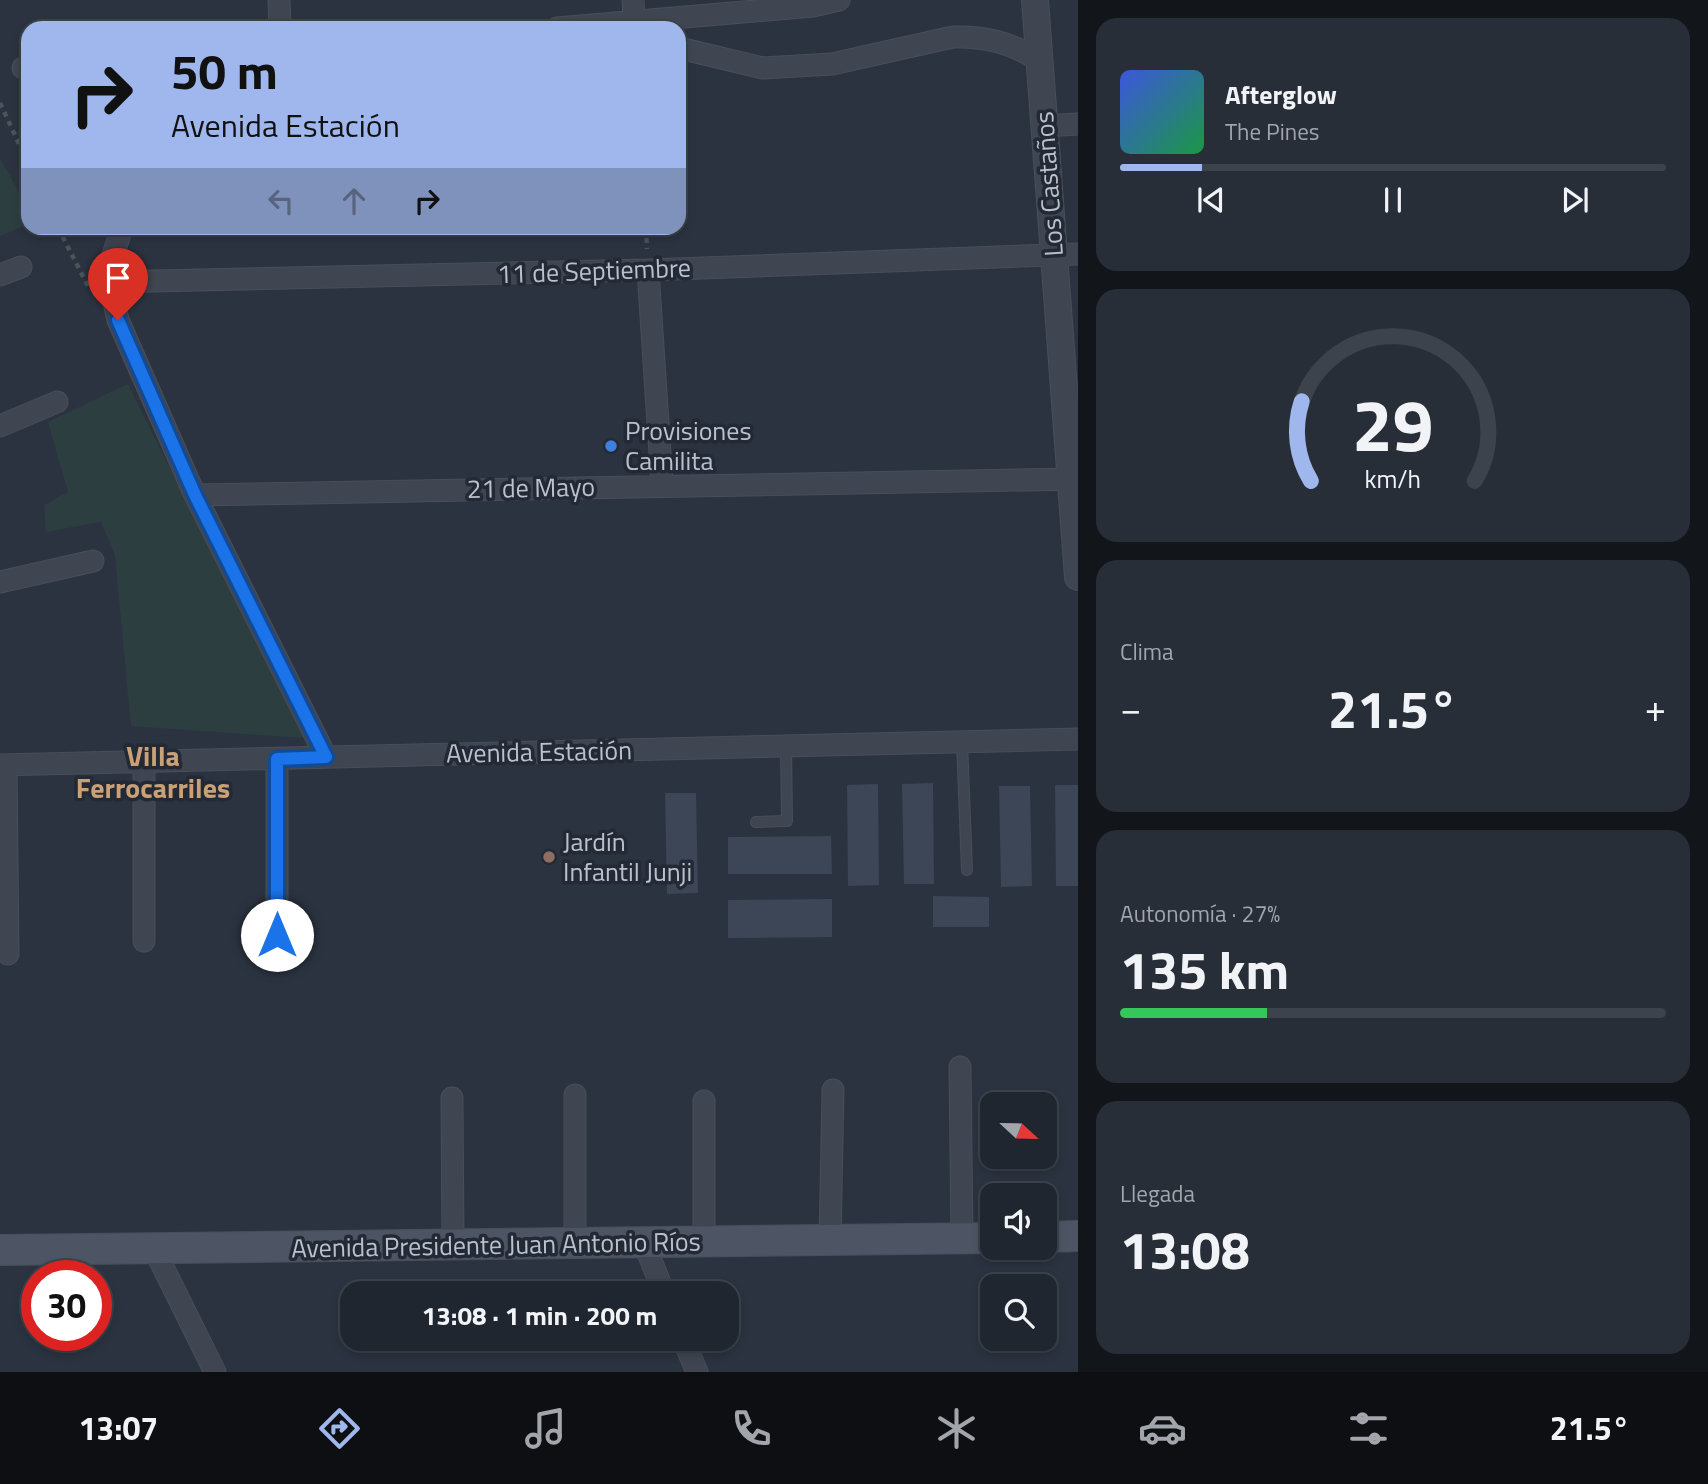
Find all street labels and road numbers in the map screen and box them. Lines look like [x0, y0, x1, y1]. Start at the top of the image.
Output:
street label: Los Castaños [1024, 110, 1073, 258]
street label: 11 de Septiembre [497, 248, 691, 293]
street label: 21 de Mayo [467, 467, 595, 508]
street label: Avenida Estación [446, 730, 632, 773]
street label: Avenida Presidente Juan Antonio Ríos [291, 1221, 701, 1268]

